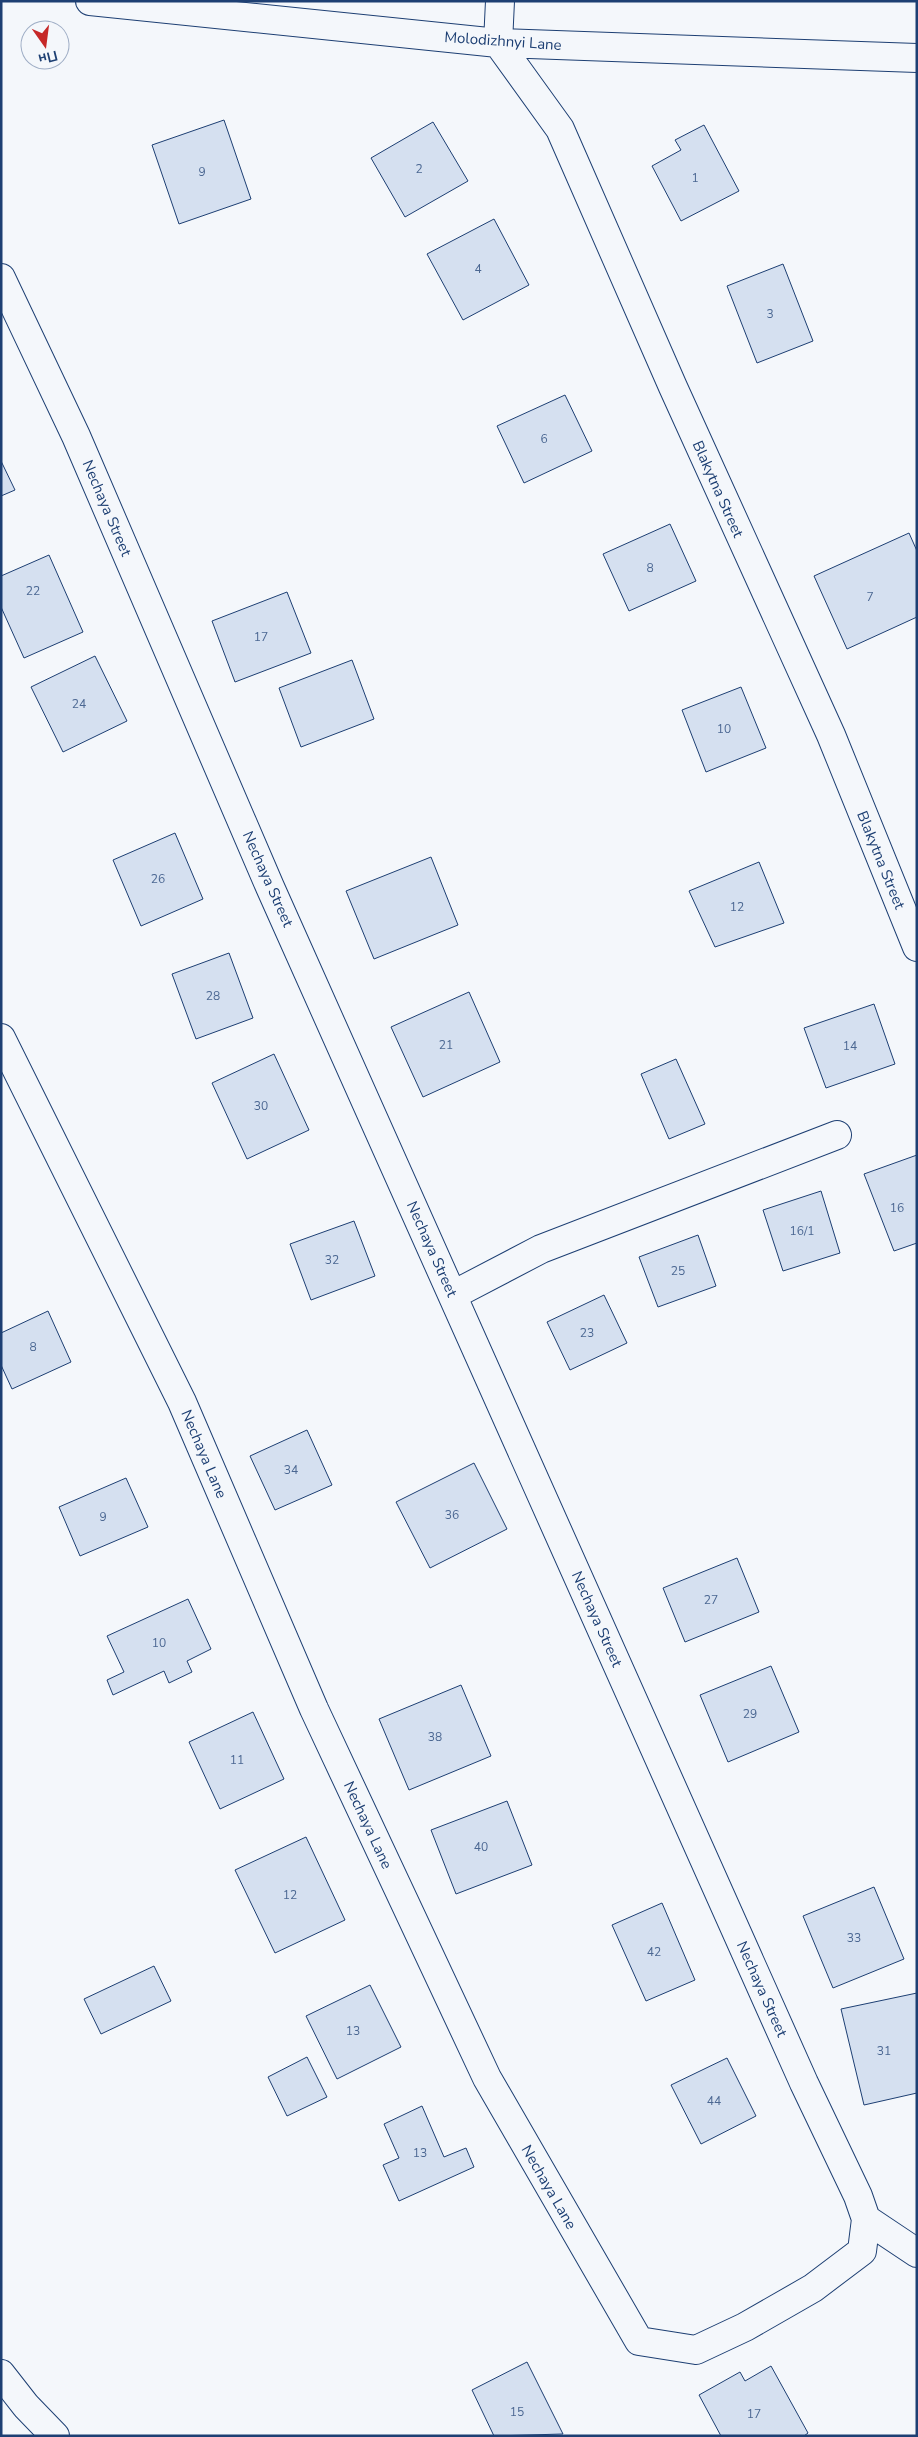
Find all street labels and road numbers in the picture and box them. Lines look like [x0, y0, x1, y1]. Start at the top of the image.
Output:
street label: Molodizhnyi Lane [444, 27, 562, 55]
street label: Blakytna Street [688, 437, 749, 541]
street label: Nechaya Street [78, 457, 137, 560]
street label: Blakytna Street [852, 808, 910, 913]
street label: Nechaya Street [238, 828, 298, 931]
street label: Nechaya Street [402, 1198, 462, 1301]
street label: Nechaya Lane [176, 1407, 232, 1501]
street label: Nechaya Street [567, 1568, 627, 1671]
street label: Nechaya Lane [339, 1778, 397, 1872]
street label: Nechaya Street [732, 1938, 792, 2041]
street label: Nechaya Lane [517, 2141, 581, 2233]

